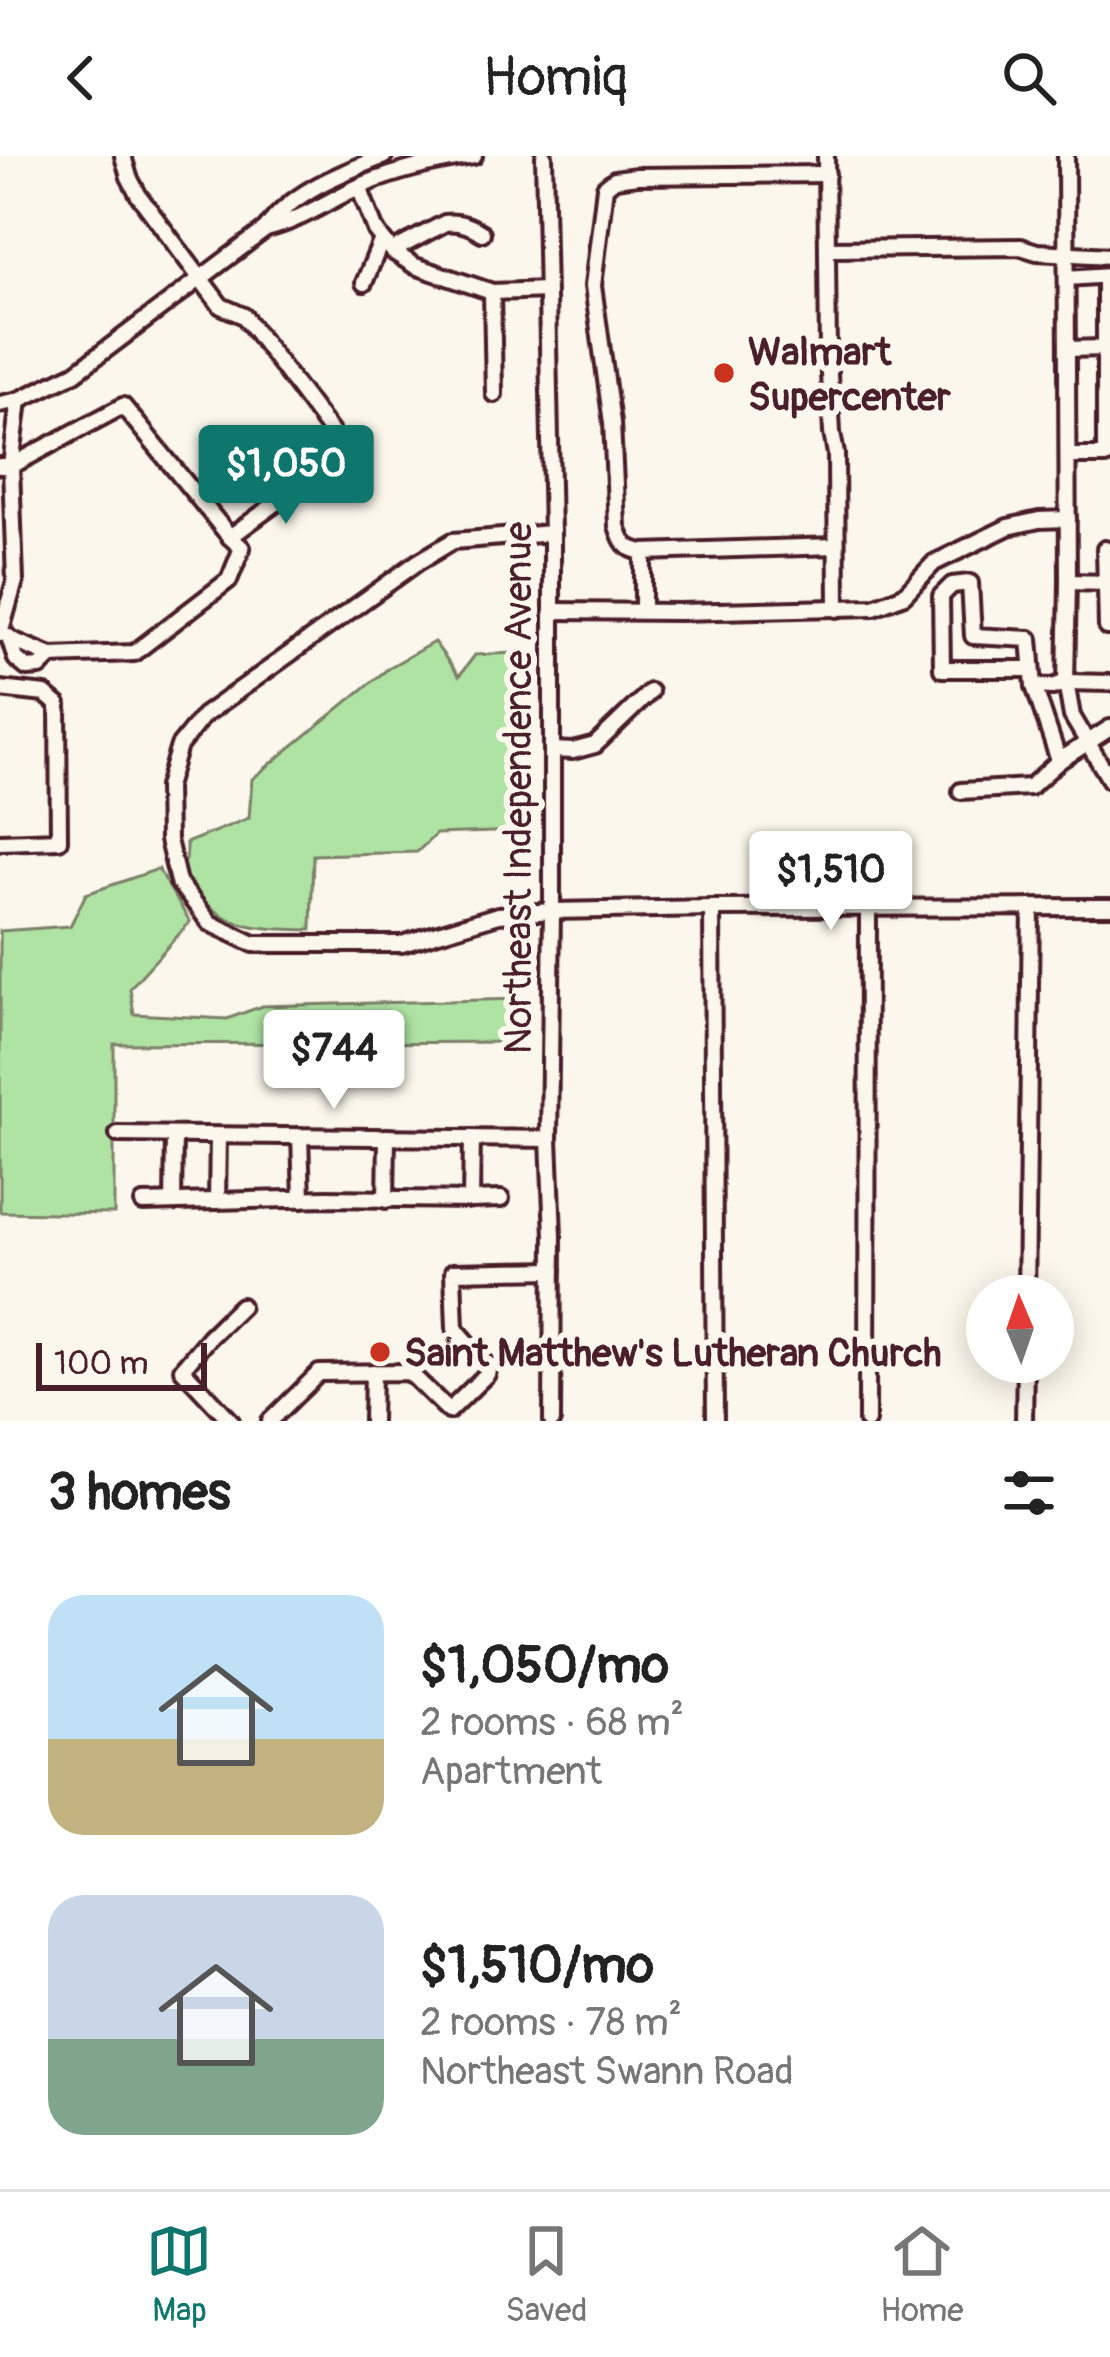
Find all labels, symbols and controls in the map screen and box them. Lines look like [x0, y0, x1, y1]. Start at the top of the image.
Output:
text: Homiq [483, 44, 627, 112]
icon: back [48, 45, 114, 111]
icon: search [996, 45, 1062, 111]
place label: Walmart Supercenter [748, 328, 952, 422]
marker: Walmart Supercenter [711, 360, 737, 386]
pin: $1,050 [188, 425, 384, 527]
text: $1,050 [226, 439, 346, 488]
street label: Northeast Independence Avenue [494, 522, 543, 1054]
pin: $1,510 [733, 831, 929, 933]
text: $1,510 [776, 845, 886, 894]
pin: $744 [263, 1010, 405, 1112]
text: $744 [290, 1024, 378, 1073]
north arrow [966, 1275, 1074, 1383]
map controls [966, 1275, 1074, 1383]
place label: Saint Matthew's Lutheran Church [404, 1329, 942, 1378]
scale bar [36, 1337, 207, 1390]
marker: Saint Matthew's Lutheran Church [367, 1339, 393, 1365]
text: 100 m [54, 1343, 148, 1384]
icon: filters [996, 1460, 1062, 1526]
text: 3 homes [48, 1461, 231, 1525]
text: $1,050/mo [420, 1634, 669, 1698]
icon: home [144, 1643, 288, 1787]
text: 2 rooms · 68 m² [420, 1698, 684, 1747]
text: Apartment [420, 1747, 602, 1796]
text: $1,510/mo [420, 1934, 654, 1998]
icon: home [144, 1943, 288, 2087]
text: 2 rooms · 78 m² [420, 1998, 682, 2047]
text: Northeast Swann Road [420, 2047, 794, 2096]
tab: Map [146, 2218, 212, 2331]
tab: Saved [505, 2218, 587, 2331]
tab: Home [880, 2218, 964, 2331]

